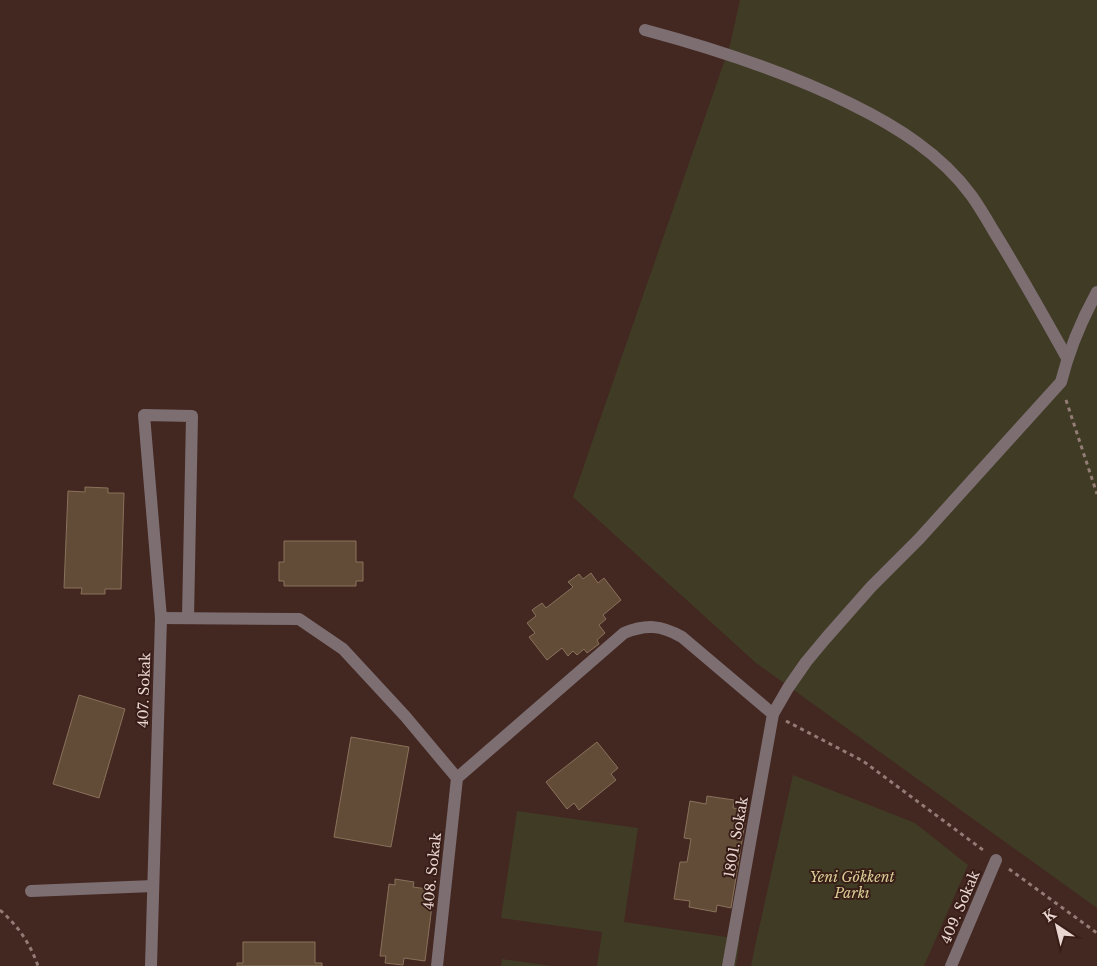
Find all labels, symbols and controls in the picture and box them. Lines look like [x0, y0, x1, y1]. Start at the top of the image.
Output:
street label: 407. Sokak [134, 652, 154, 728]
street label: 1801. Sokak [720, 795, 752, 879]
street label: 408. Sokak [419, 831, 445, 911]
street label: 409. Sokak [937, 867, 984, 946]
park label: Yeni Gökkent Parkı [809, 868, 895, 902]
north arrow [1032, 901, 1082, 951]
text: K [1040, 904, 1060, 926]

